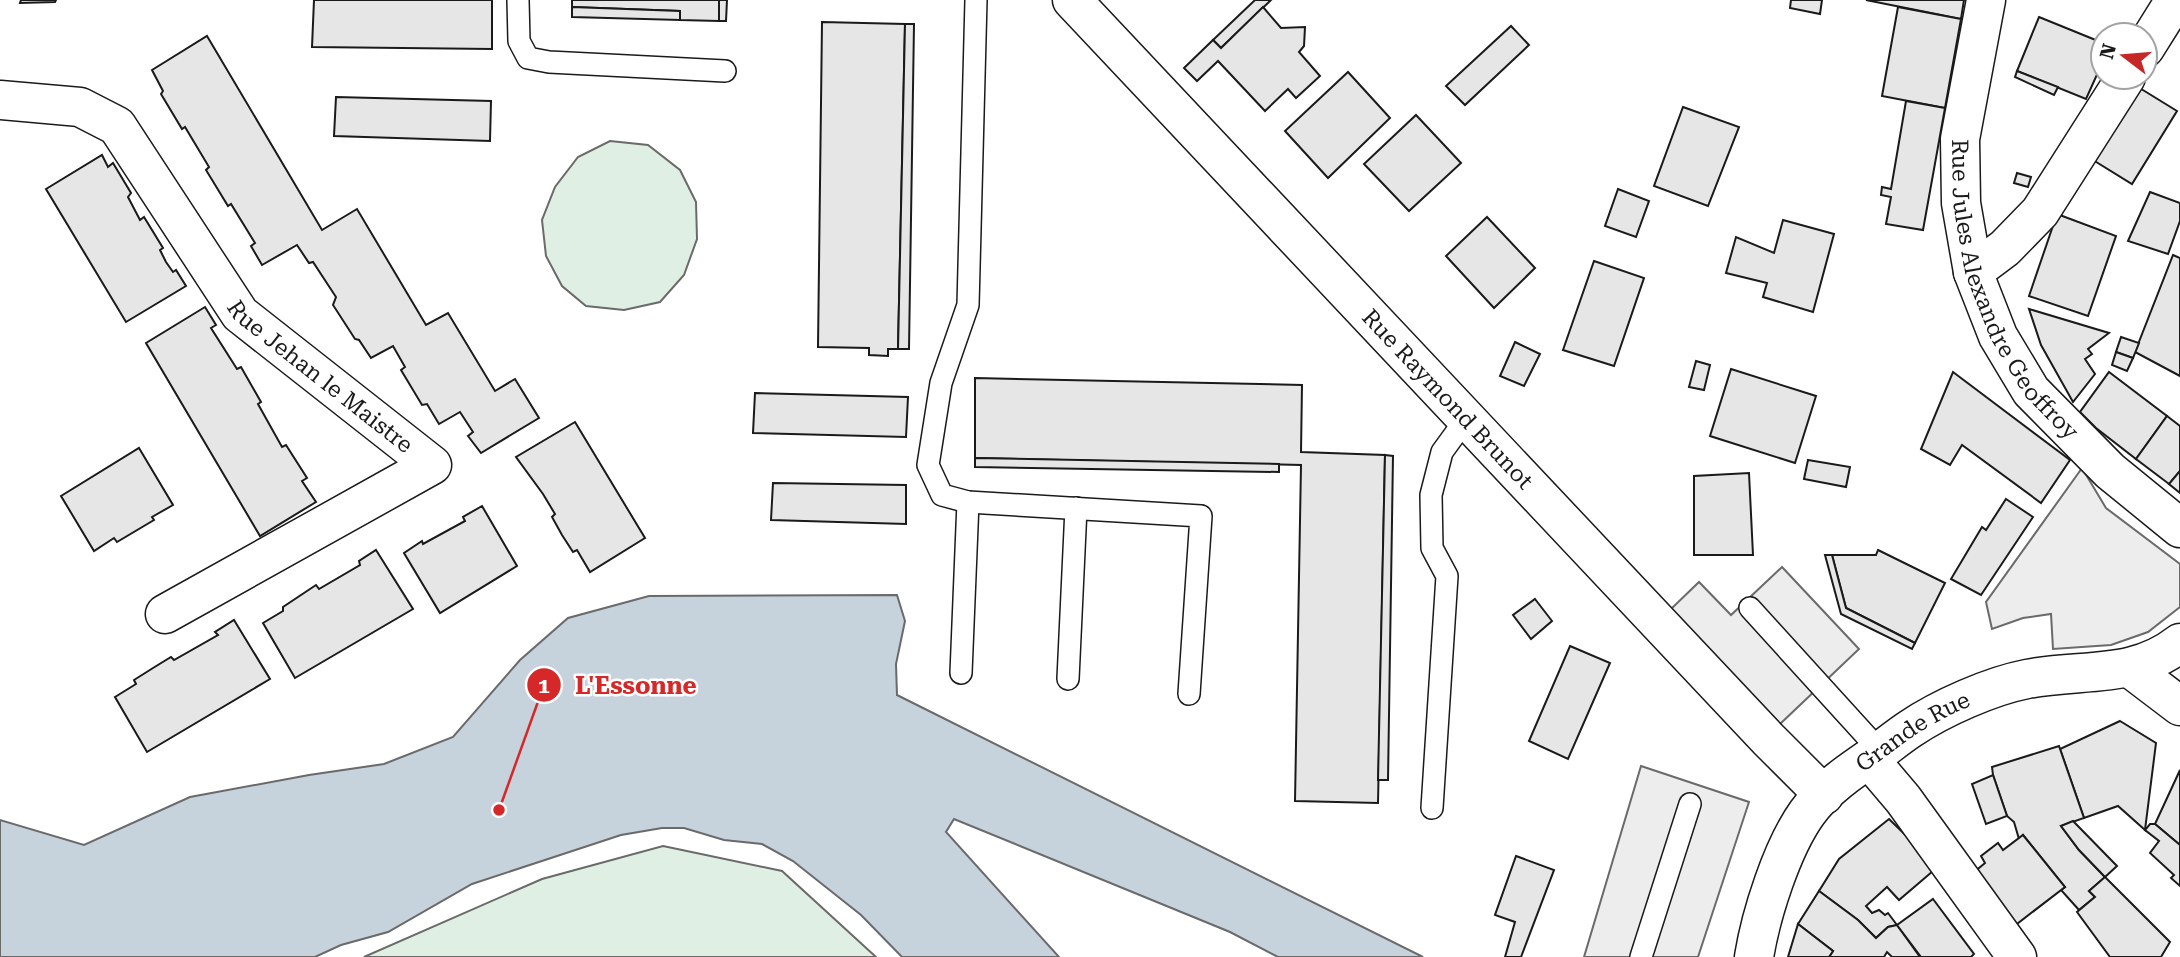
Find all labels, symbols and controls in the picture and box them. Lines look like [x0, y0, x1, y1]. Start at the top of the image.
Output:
north arrow [2089, 21, 2159, 91]
text: N [2095, 41, 2121, 62]
street label: Rue Jules Alexandre Geoffroy [1946, 139, 2084, 445]
street label: Rue Jehan le Maistre [221, 296, 418, 459]
street label: Rue Raymond Brunot [1356, 304, 1539, 495]
callout: L'Essonne [527, 663, 711, 708]
text: L'Essonne [575, 672, 697, 700]
text: 1 [538, 674, 550, 698]
street label: Grande Rue [1851, 686, 1974, 778]

